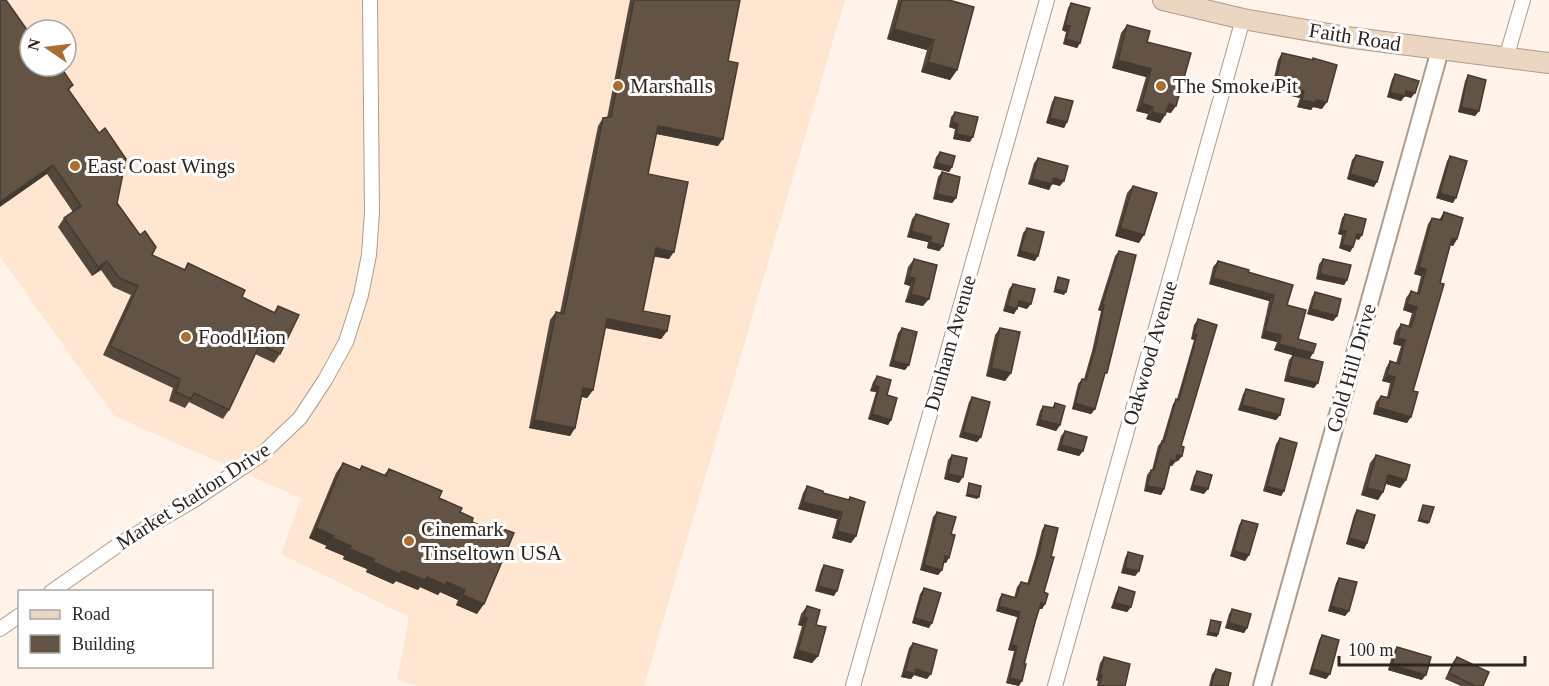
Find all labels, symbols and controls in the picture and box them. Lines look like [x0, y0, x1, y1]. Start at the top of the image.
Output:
north arrow [18, 18, 78, 78]
street label: Faith Road [1307, 18, 1403, 56]
text: N [24, 36, 44, 52]
place label: Marshalls [630, 74, 713, 98]
place label: The Smoke Pit [1173, 74, 1298, 98]
marker: Marshalls [611, 79, 625, 93]
marker: The Smoke Pit [1154, 79, 1168, 93]
place label: East Coast Wings [87, 154, 235, 178]
marker: East Coast Wings [68, 159, 82, 173]
street label: Dunham Avenue [919, 272, 981, 414]
street label: Oakwood Avenue [1118, 278, 1182, 428]
street label: Gold Hill Drive [1321, 301, 1381, 435]
place label: Food Lion [198, 325, 287, 349]
marker: Food Lion [179, 330, 193, 344]
street label: Market Station Drive [112, 437, 274, 555]
place label: Cinemark Tinseltown USA [421, 517, 563, 565]
marker: Cinemark Tinseltown USA [402, 534, 416, 548]
legend [18, 590, 213, 668]
text: Road [72, 604, 110, 624]
scale bar [1339, 629, 1525, 667]
text: Building [72, 634, 135, 654]
text: 100 m [1348, 640, 1394, 660]

